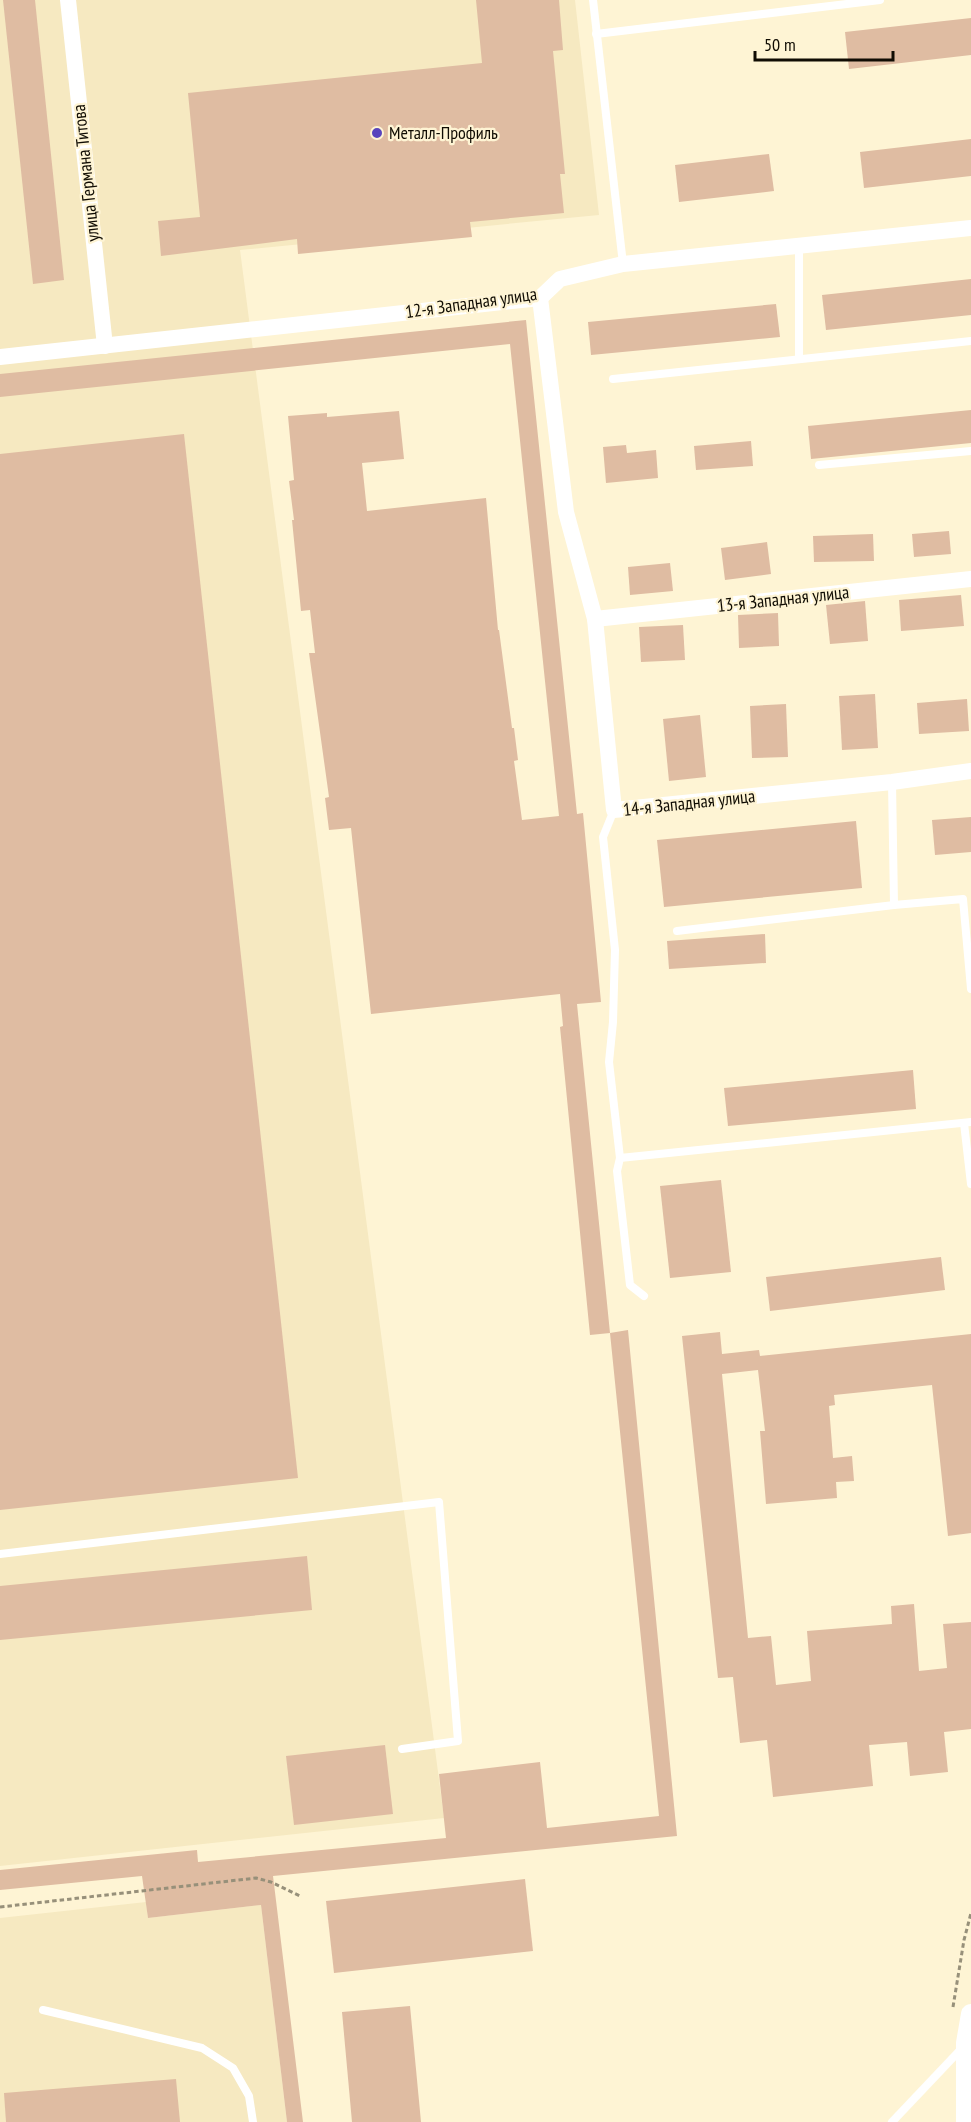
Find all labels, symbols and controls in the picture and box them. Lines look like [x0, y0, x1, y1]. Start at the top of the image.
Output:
scale bar [755, 24, 893, 62]
text: 50 m [764, 33, 796, 56]
street label: улица Германа Титова [67, 103, 104, 243]
place label: Металл-Профиль [389, 121, 498, 144]
marker: Металл-Профиль [370, 126, 384, 140]
street label: 12-я Западная улица [404, 282, 538, 323]
street label: 13-я Западная улица [716, 580, 850, 617]
street label: 14-я Западная улица [622, 784, 756, 821]

